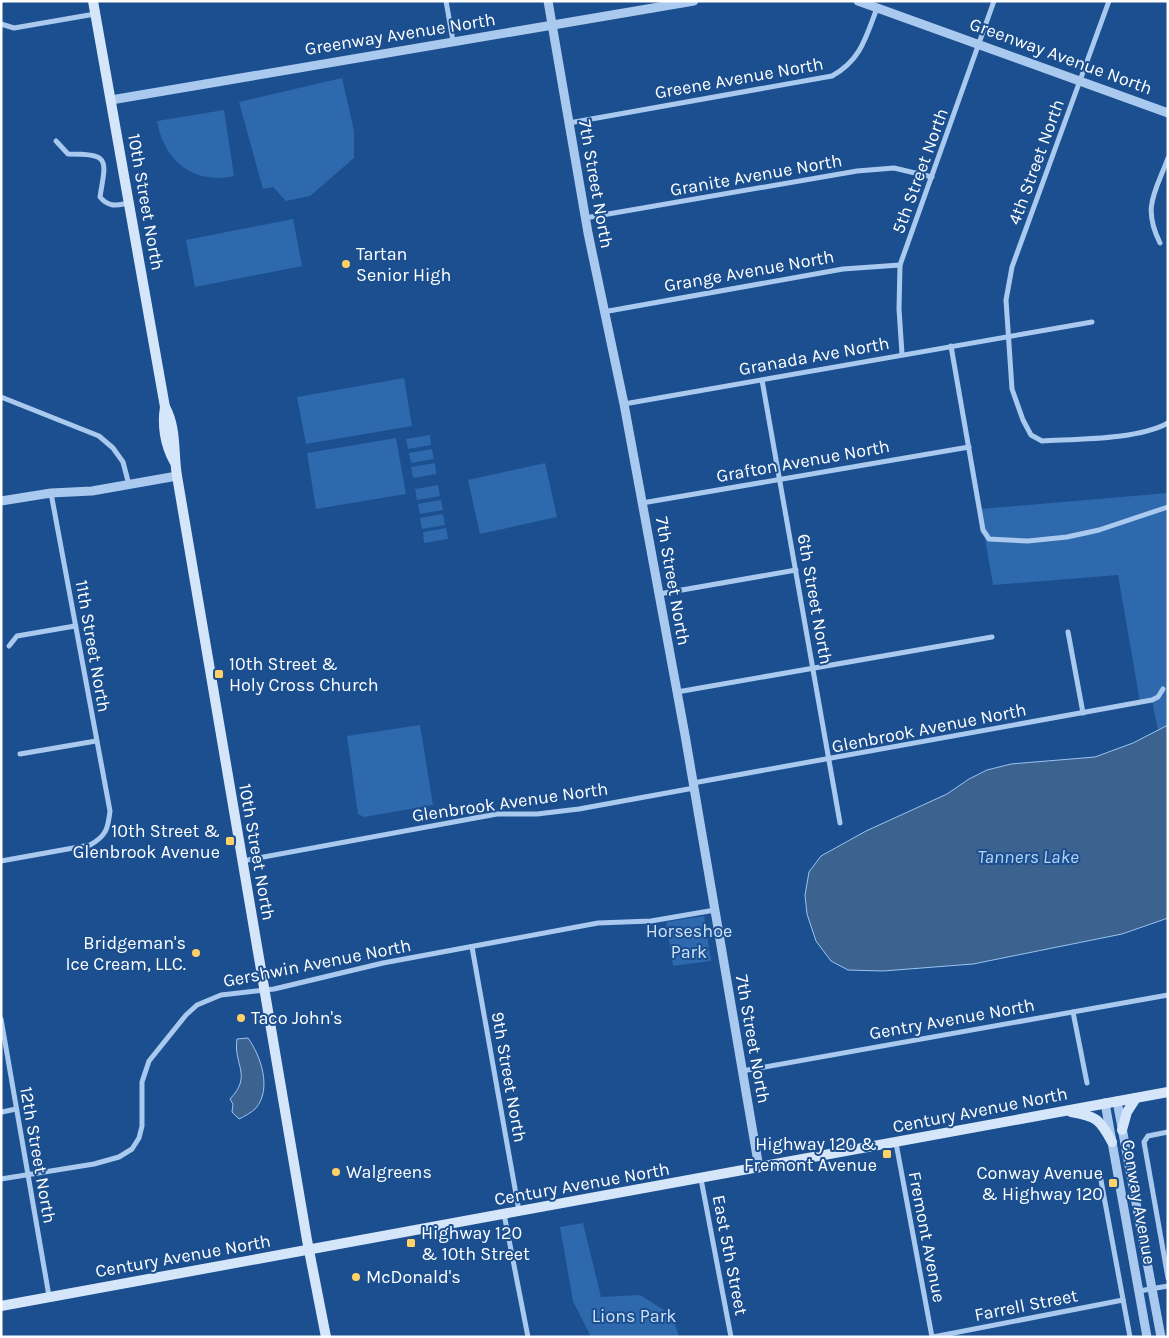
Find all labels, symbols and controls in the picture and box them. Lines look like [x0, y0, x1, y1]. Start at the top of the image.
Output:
street label: Greenway Avenue North [303, 8, 497, 60]
street label: Greenway Avenue North [967, 13, 1155, 99]
street label: Greene Avenue North [653, 52, 825, 104]
street label: 4th Street North [1003, 96, 1069, 228]
street label: 5th Street North [887, 105, 953, 237]
street label: 7th Street North [574, 118, 618, 250]
street label: 10th Street North [123, 132, 169, 272]
street label: Granite Avenue North [668, 149, 844, 201]
place label: Tartan Senior High [356, 243, 451, 286]
street label: Grange Avenue North [662, 245, 836, 297]
marker: Tartan Senior High [340, 258, 352, 270]
street label: Granada Ave North [737, 332, 891, 380]
street label: Grafton Avenue North [715, 435, 891, 487]
street label: 7th Street North [651, 515, 695, 647]
street label: 6th Street North [793, 532, 837, 666]
street label: 11th Street North [71, 578, 115, 714]
place label: 10th Street & Holy Cross Church [229, 653, 379, 696]
marker: 10th Street & Holy Cross Church [213, 668, 225, 680]
street label: Glenbrook Avenue North [830, 698, 1028, 758]
street label: Glenbrook Avenue North [411, 777, 609, 827]
street label: 10th Street North [234, 782, 280, 922]
place label: 10th Street & Glenbrook Avenue [73, 820, 220, 863]
marker: 10th Street & Glenbrook Avenue [224, 835, 236, 847]
water label: Tanners Lake [977, 846, 1079, 868]
park label: Horseshoe Park [646, 920, 732, 963]
place label: Bridgeman's Ice Cream, LLC. [66, 932, 186, 975]
street label: Gershwin Avenue North [221, 934, 413, 992]
marker: Bridgeman's Ice Cream, LLC. [190, 947, 202, 959]
street label: 7th Street North [731, 973, 775, 1105]
street label: Gentry Avenue North [868, 994, 1036, 1044]
place label: Taco John's [251, 1007, 342, 1029]
street label: 9th Street North [487, 1010, 531, 1144]
marker: Taco John's [235, 1012, 247, 1024]
street label: Century Avenue North [891, 1082, 1069, 1138]
street label: 12th Street North [15, 1085, 61, 1225]
place label: Highway 120 & Fremont Avenue [744, 1133, 877, 1176]
street label: Conway Avenue [1117, 1138, 1161, 1266]
marker: Highway 120 & Fremont Avenue [881, 1148, 893, 1160]
street label: Century Avenue North [493, 1158, 671, 1210]
place label: Walgreens [346, 1161, 432, 1183]
place label: Conway Avenue & Highway 120 [976, 1162, 1103, 1205]
marker: Walgreens [330, 1166, 342, 1178]
street label: Fremont Avenue [904, 1170, 950, 1304]
marker: Conway Avenue & Highway 120 [1107, 1177, 1119, 1189]
street label: East 5th Street [708, 1193, 752, 1317]
place label: Highway 120 & 10th Street [421, 1222, 530, 1265]
street label: Century Avenue North [94, 1230, 272, 1282]
marker: Highway 120 & 10th Street [405, 1237, 417, 1249]
place label: McDonald's [366, 1266, 461, 1288]
marker: McDonald's [350, 1271, 362, 1283]
street label: Farrell Street [972, 1284, 1080, 1326]
park label: Lions Park [592, 1305, 676, 1327]

